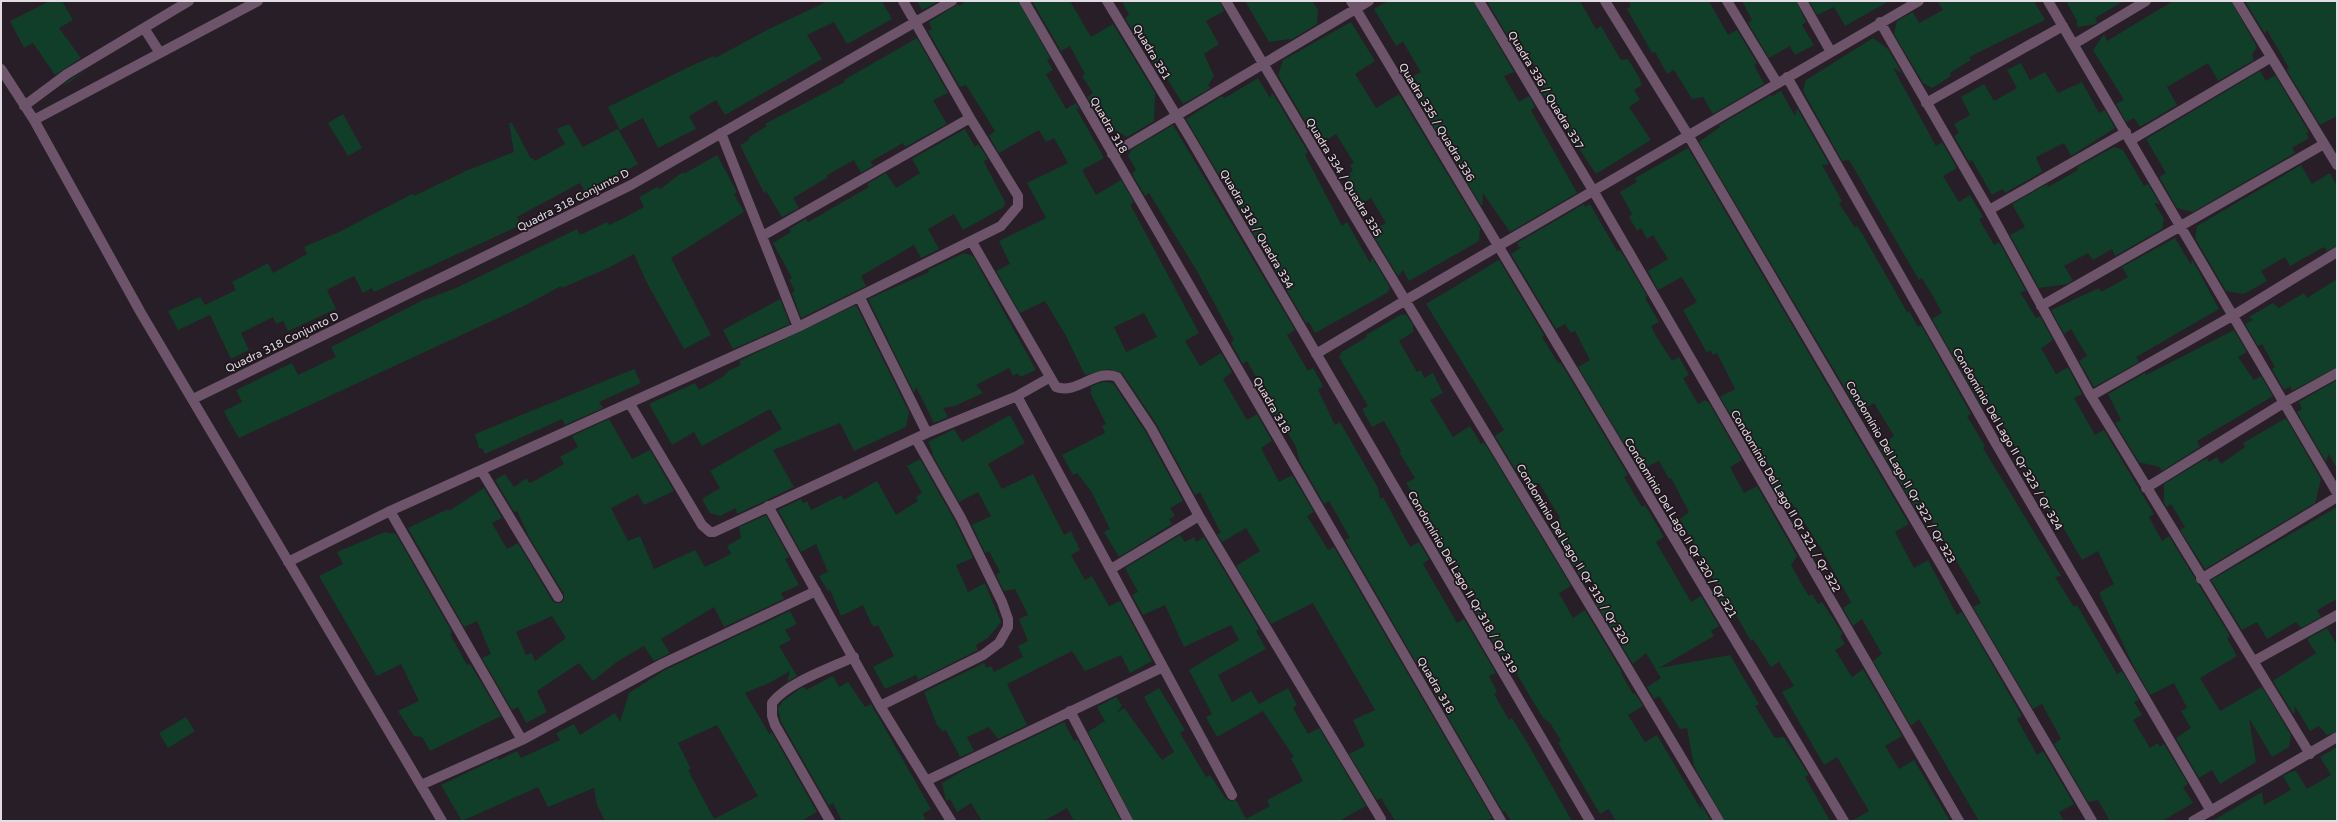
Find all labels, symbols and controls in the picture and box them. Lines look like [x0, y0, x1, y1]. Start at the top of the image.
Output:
street label: Quadra 351 [1130, 22, 1173, 82]
street label: Quadra 336 / Quadra 337 [1505, 29, 1586, 152]
street label: Quadra 335 / Quadra 336 [1396, 61, 1477, 184]
street label: Quadra 318 [1087, 95, 1130, 156]
street label: Quadra 334 / Quadra 335 [1303, 116, 1384, 239]
street label: Quadra 318 Conjunto D [515, 166, 632, 234]
street label: Quadra 318 / Quadra 334 [1217, 167, 1296, 291]
street label: Quadra 318 Conjunto D [223, 309, 341, 376]
street label: Condomínio Del Lago II Qr 323 / Qr 324 [1950, 346, 2065, 533]
street label: Quadra 318 [1250, 375, 1293, 436]
street label: Condomínio Del Lago II Qr 322 / Qr 323 [1843, 379, 1958, 566]
street label: Condomínio Del Lago II Qr 321 / Qr 322 [1728, 408, 1843, 595]
street label: Condomínio Del Lago II Qr 320 / Qr 321 [1621, 436, 1740, 621]
street label: Condomínio Del Lago II Qr 319 / Qr 320 [1513, 462, 1632, 647]
street label: Condomínio Del Lago II Qr 318 / Qr 319 [1405, 489, 1520, 676]
street label: Quadra 318 [1414, 655, 1457, 716]

